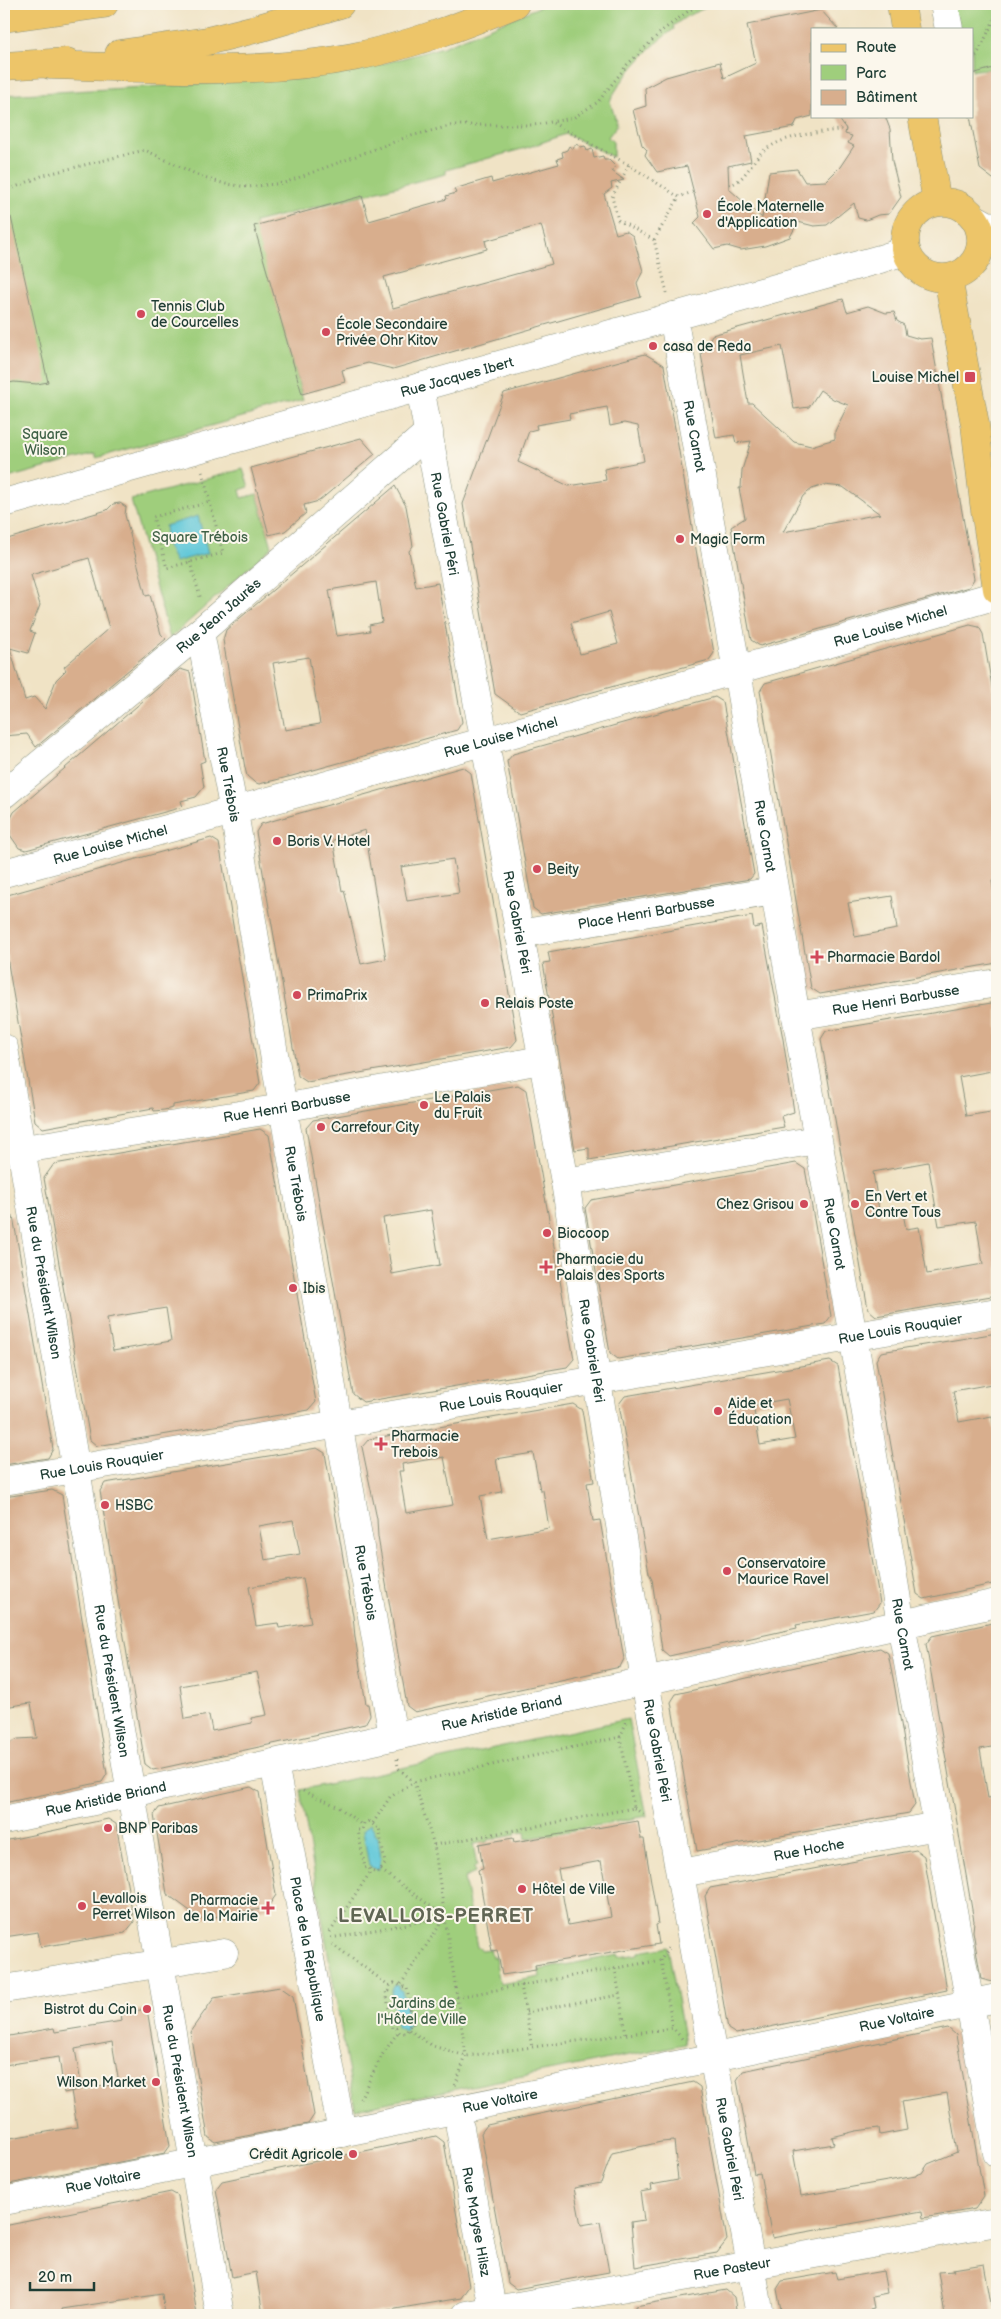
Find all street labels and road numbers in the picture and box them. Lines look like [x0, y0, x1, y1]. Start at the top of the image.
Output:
street label: Rue Jacques Ibert [398, 353, 516, 401]
street label: Rue Carnot [680, 399, 710, 474]
street label: Rue Gabriel Péri [427, 471, 463, 577]
street label: Rue Jean Jaurès [173, 574, 264, 657]
street label: Rue Louise Michel [831, 601, 949, 650]
street label: Rue Louise Michel [442, 713, 560, 761]
street label: Rue Trébois [213, 745, 244, 823]
street label: Rue Carnot [751, 799, 780, 874]
street label: Rue Louise Michel [51, 821, 169, 868]
street label: Rue Gabriel Péri [500, 869, 535, 975]
street label: Place Henri Barbusse [577, 893, 716, 932]
street label: Rue Henri Barbusse [831, 981, 961, 1018]
street label: Rue Henri Barbusse [222, 1087, 352, 1126]
street label: Rue Trébois [281, 1145, 311, 1223]
street label: Rue Carnot [820, 1196, 850, 1272]
street label: Rue du Président Wilson [23, 1205, 65, 1360]
street label: Rue Gabriel Péri [575, 1298, 609, 1404]
street label: Rue Louis Rouquier [837, 1309, 964, 1347]
street label: Rue Louis Rouquier [438, 1377, 565, 1415]
street label: Rue Louis Rouquier [38, 1445, 166, 1483]
street label: Rue Trébois [351, 1543, 381, 1622]
street label: Rue Carnot [888, 1597, 918, 1672]
street label: Rue du Président Wilson [91, 1603, 133, 1759]
street label: Rue Aristide Briand [440, 1691, 564, 1734]
street label: Rue Gabriel Péri [640, 1697, 675, 1803]
street label: Rue Aristide Briand [44, 1777, 168, 1820]
street label: Rue Hoche [772, 1835, 846, 1864]
street label: Place de la République [287, 1875, 330, 2023]
street label: Rue du Président Wilson [159, 2003, 202, 2159]
street label: Rue Voltaire [858, 2003, 936, 2035]
street label: Rue Voltaire [461, 2085, 539, 2117]
street label: Rue Gabriel Péri [712, 2096, 748, 2202]
street label: Rue Voltaire [64, 2165, 142, 2197]
street label: Rue Maryse Hilsz [458, 2165, 495, 2278]
street label: Rue Pasteur [692, 2253, 773, 2284]

